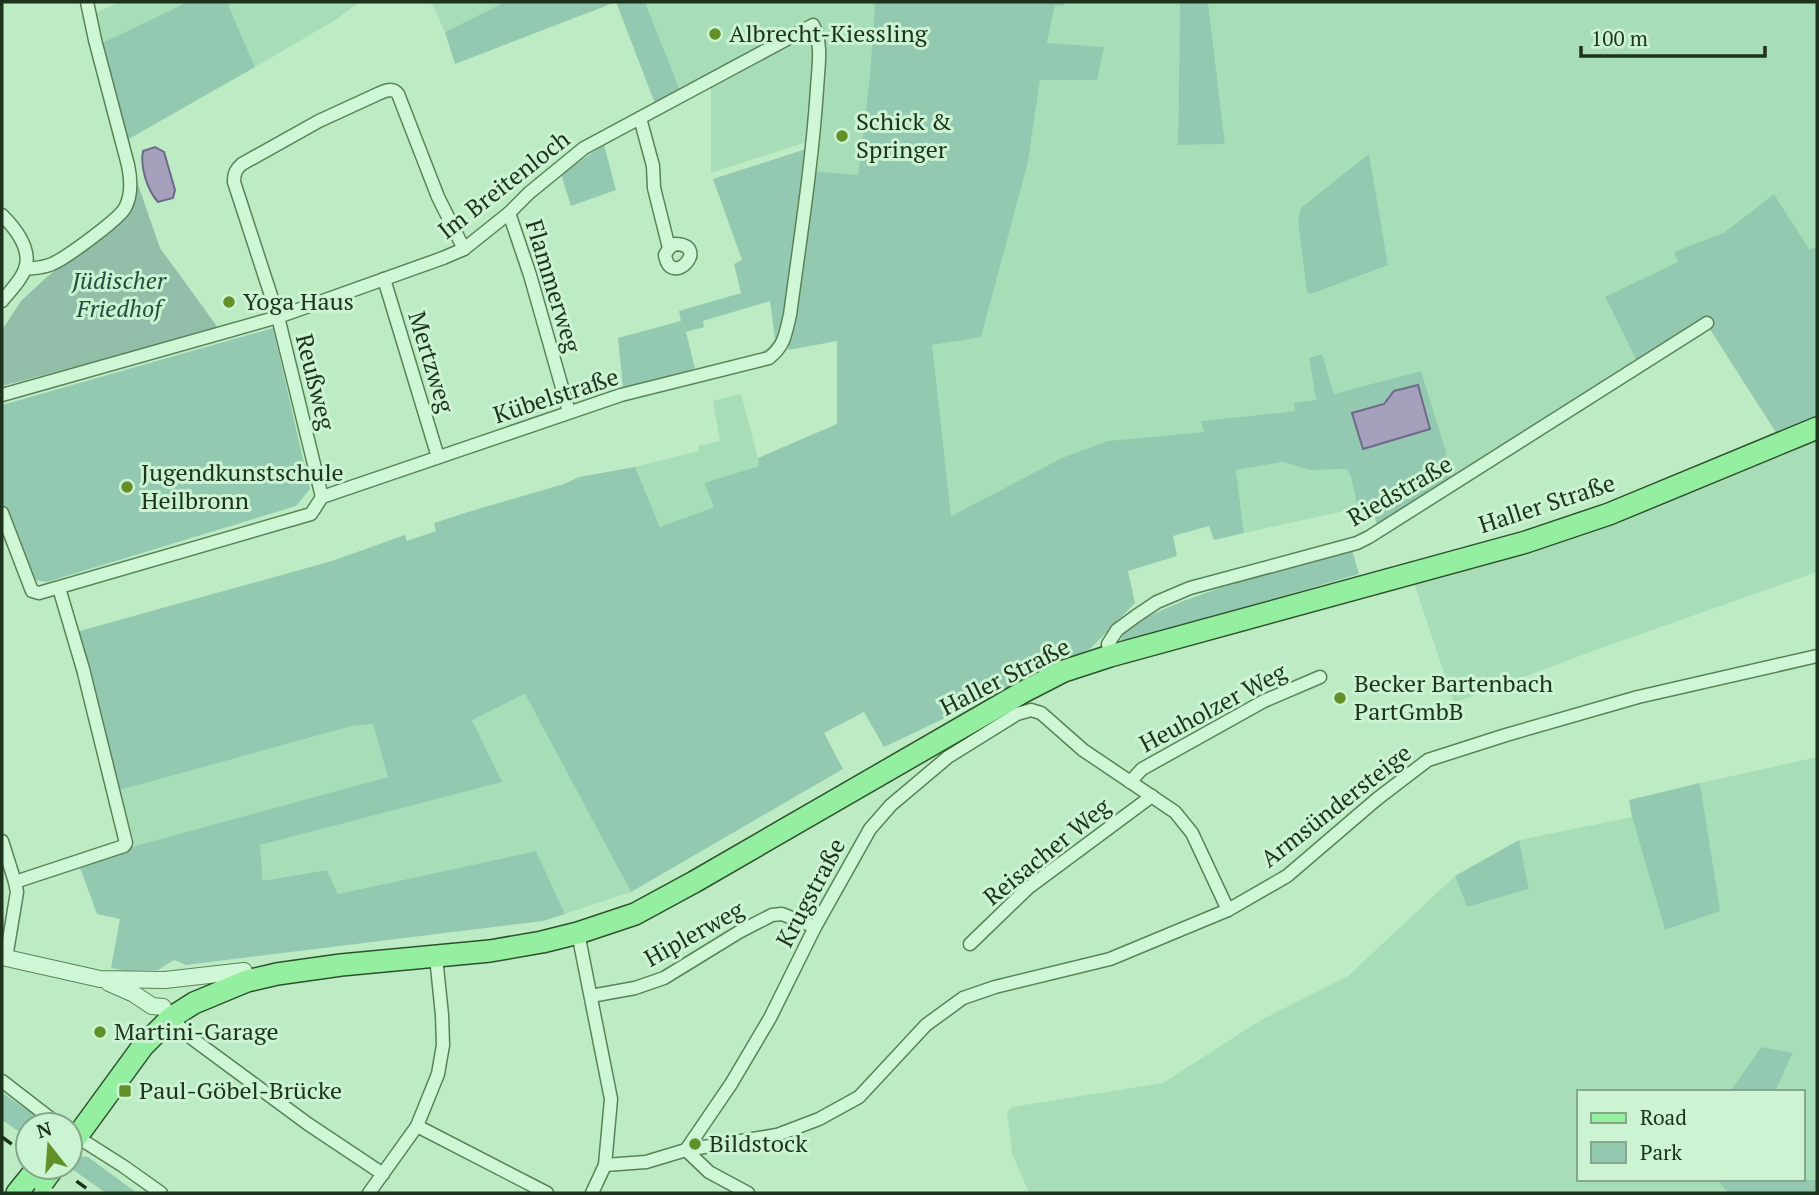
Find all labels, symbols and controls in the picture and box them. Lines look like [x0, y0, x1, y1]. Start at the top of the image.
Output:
scale bar [1581, 14, 1765, 58]
place label: Albrecht-Kiessling [729, 17, 928, 49]
text: 100 m [1591, 24, 1648, 52]
marker: Albrecht-Kiessling [707, 26, 723, 42]
place label: Schick & Springer [856, 105, 952, 165]
street label: Im Breitenloch [431, 123, 576, 246]
marker: Schick & Springer [834, 128, 850, 144]
street label: Flammerweg [519, 215, 589, 356]
park label: Jüdischer Friedhof [71, 264, 168, 324]
place label: Yoga Haus [243, 285, 354, 317]
marker: Yoga Haus [221, 294, 237, 310]
street label: Mertzweg [401, 307, 463, 417]
street label: Reußweg [289, 330, 343, 433]
street label: Kübelstraße [489, 360, 622, 430]
street label: Riedstraße [1341, 447, 1458, 533]
place label: Jugendkunstschule Heilbronn [141, 456, 344, 516]
street label: Haller Straße [1474, 466, 1619, 540]
marker: Jugendkunstschule Heilbronn [119, 479, 135, 495]
street label: Haller Straße [934, 630, 1075, 723]
street label: Heuholzer Weg [1134, 655, 1292, 759]
place label: Becker Bartenbach PartGmbB [1354, 667, 1553, 727]
marker: Becker Bartenbach PartGmbB [1332, 690, 1348, 706]
street label: Armsündersteige [1254, 736, 1417, 874]
street label: Reisacher Weg [976, 790, 1117, 912]
street label: Krugstraße [768, 832, 852, 953]
street label: Hiplerweg [638, 893, 749, 974]
place label: Martini-Garage [114, 1015, 279, 1047]
marker: Martini-Garage [92, 1024, 108, 1040]
place label: Paul-Göbel-Brücke [139, 1074, 342, 1106]
marker: Paul-Göbel-Brücke [117, 1083, 133, 1099]
legend [1577, 1090, 1805, 1181]
text: Road [1640, 1103, 1687, 1131]
north arrow [14, 1111, 84, 1181]
text: N [33, 1115, 55, 1143]
place label: Bildstock [709, 1127, 808, 1159]
marker: Bildstock [687, 1136, 703, 1152]
text: Park [1640, 1138, 1682, 1166]

